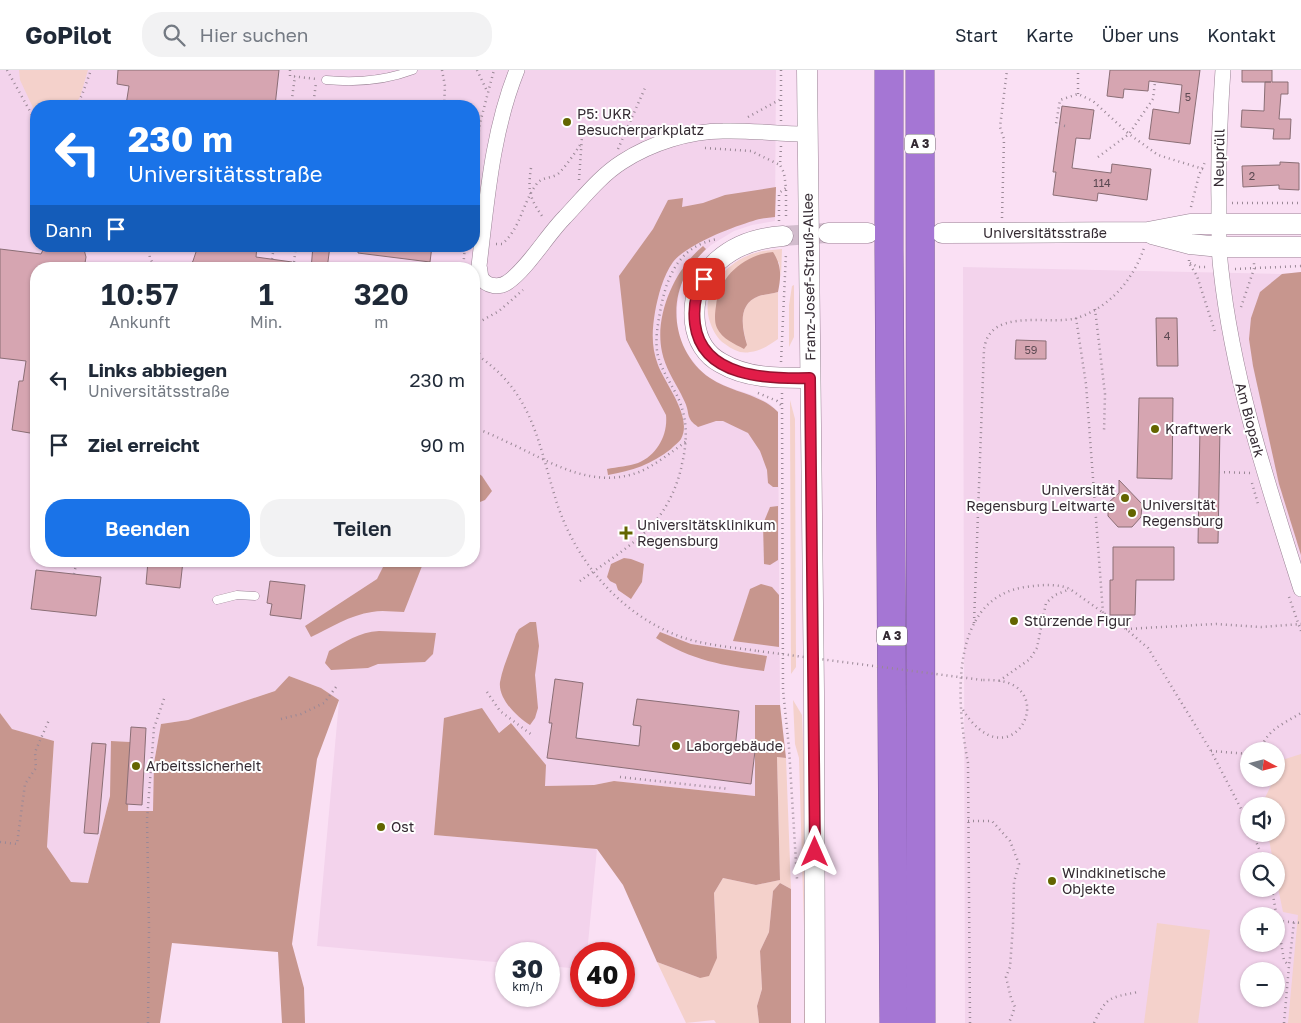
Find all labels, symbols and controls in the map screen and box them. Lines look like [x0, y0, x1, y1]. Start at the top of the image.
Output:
search box [142, 12, 492, 57]
text: GoPilot [25, 20, 112, 49]
icon: search [160, 21, 188, 49]
text: Hier suchen [200, 23, 309, 46]
text: Start [955, 24, 998, 46]
text: Karte [1026, 24, 1073, 46]
text: Über uns [1101, 24, 1179, 46]
text: Kontakt [1207, 24, 1276, 46]
house number: 5 [1185, 90, 1191, 103]
place label: P5: UKR Besucherparkplatz [577, 105, 704, 138]
marker: P5: UKR Besucherparkplatz [561, 116, 573, 128]
text: 230 m [128, 118, 233, 160]
icon: left [45, 120, 110, 185]
street label: Neuprüll [1209, 128, 1228, 188]
road number: A 3 [905, 134, 935, 154]
text: Universitätsstraße [128, 160, 323, 187]
house number: 2 [1249, 169, 1255, 182]
house number: 114 [1093, 176, 1111, 189]
street label: Franz-Josef-Strauß-Allee [799, 193, 818, 361]
icon: arrive [102, 215, 130, 243]
text: Dann [45, 218, 92, 241]
street label: Universitätsstraße [983, 224, 1107, 241]
pin [683, 258, 725, 300]
icon: arrive [690, 265, 718, 293]
text: 10:57 [101, 276, 179, 312]
text: 1 [259, 276, 274, 312]
text: 320 [354, 276, 409, 312]
text: Ankunft [109, 312, 171, 332]
text: Min. [250, 312, 283, 332]
text: m [374, 312, 388, 332]
house number: 4 [1164, 329, 1171, 342]
house number: 59 [1024, 343, 1038, 356]
text: Links abbiegen [88, 358, 227, 381]
icon: left [45, 366, 73, 394]
text: 230 m [410, 368, 465, 391]
text: Universitätsstraße [88, 381, 229, 401]
street label: Am Biopark [1232, 381, 1269, 459]
place label: Kraftwerk [1165, 420, 1232, 437]
marker: Kraftwerk [1149, 423, 1161, 435]
icon: arrive [45, 431, 73, 459]
text: Ziel erreicht [88, 433, 200, 456]
text: 90 m [420, 433, 465, 456]
place label: Universität Regensburg Leitwarte [966, 481, 1115, 514]
marker: Universität Regensburg Leitwarte [1119, 492, 1131, 504]
place label: Universität Regensburg [1142, 496, 1223, 529]
button: Beenden [45, 499, 250, 557]
button: Teilen [260, 499, 465, 557]
marker: Universität Regensburg [1126, 507, 1138, 519]
place label: Universitätsklinikum Regensburg [637, 516, 776, 549]
marker: Universitätsklinikum Regensburg [619, 526, 633, 540]
place label: Stürzende Figur [1024, 612, 1132, 629]
marker: Stürzende Figur [1008, 615, 1020, 627]
road number: A 3 [877, 626, 907, 646]
place label: Laborgebäude [686, 737, 783, 754]
marker: Laborgebäude [670, 740, 682, 752]
north arrow [1240, 742, 1285, 788]
map controls [1240, 742, 1285, 1007]
place label: Arbeitssicherheit [146, 757, 261, 774]
marker: Arbeitssicherheit [130, 760, 142, 772]
button: sound [1240, 797, 1285, 842]
place label: Ost [391, 818, 414, 835]
marker: Ost [375, 821, 387, 833]
position arrow [788, 825, 840, 877]
button: search [1240, 852, 1285, 897]
place label: Windkinetische Objekte [1062, 864, 1166, 897]
marker: Windkinetische Objekte [1046, 875, 1058, 887]
button: + [1240, 907, 1285, 952]
speed limit sign: 40 [570, 942, 635, 1007]
text: 30 [512, 953, 543, 984]
button: − [1240, 962, 1285, 1007]
text: km/h [512, 979, 543, 994]

